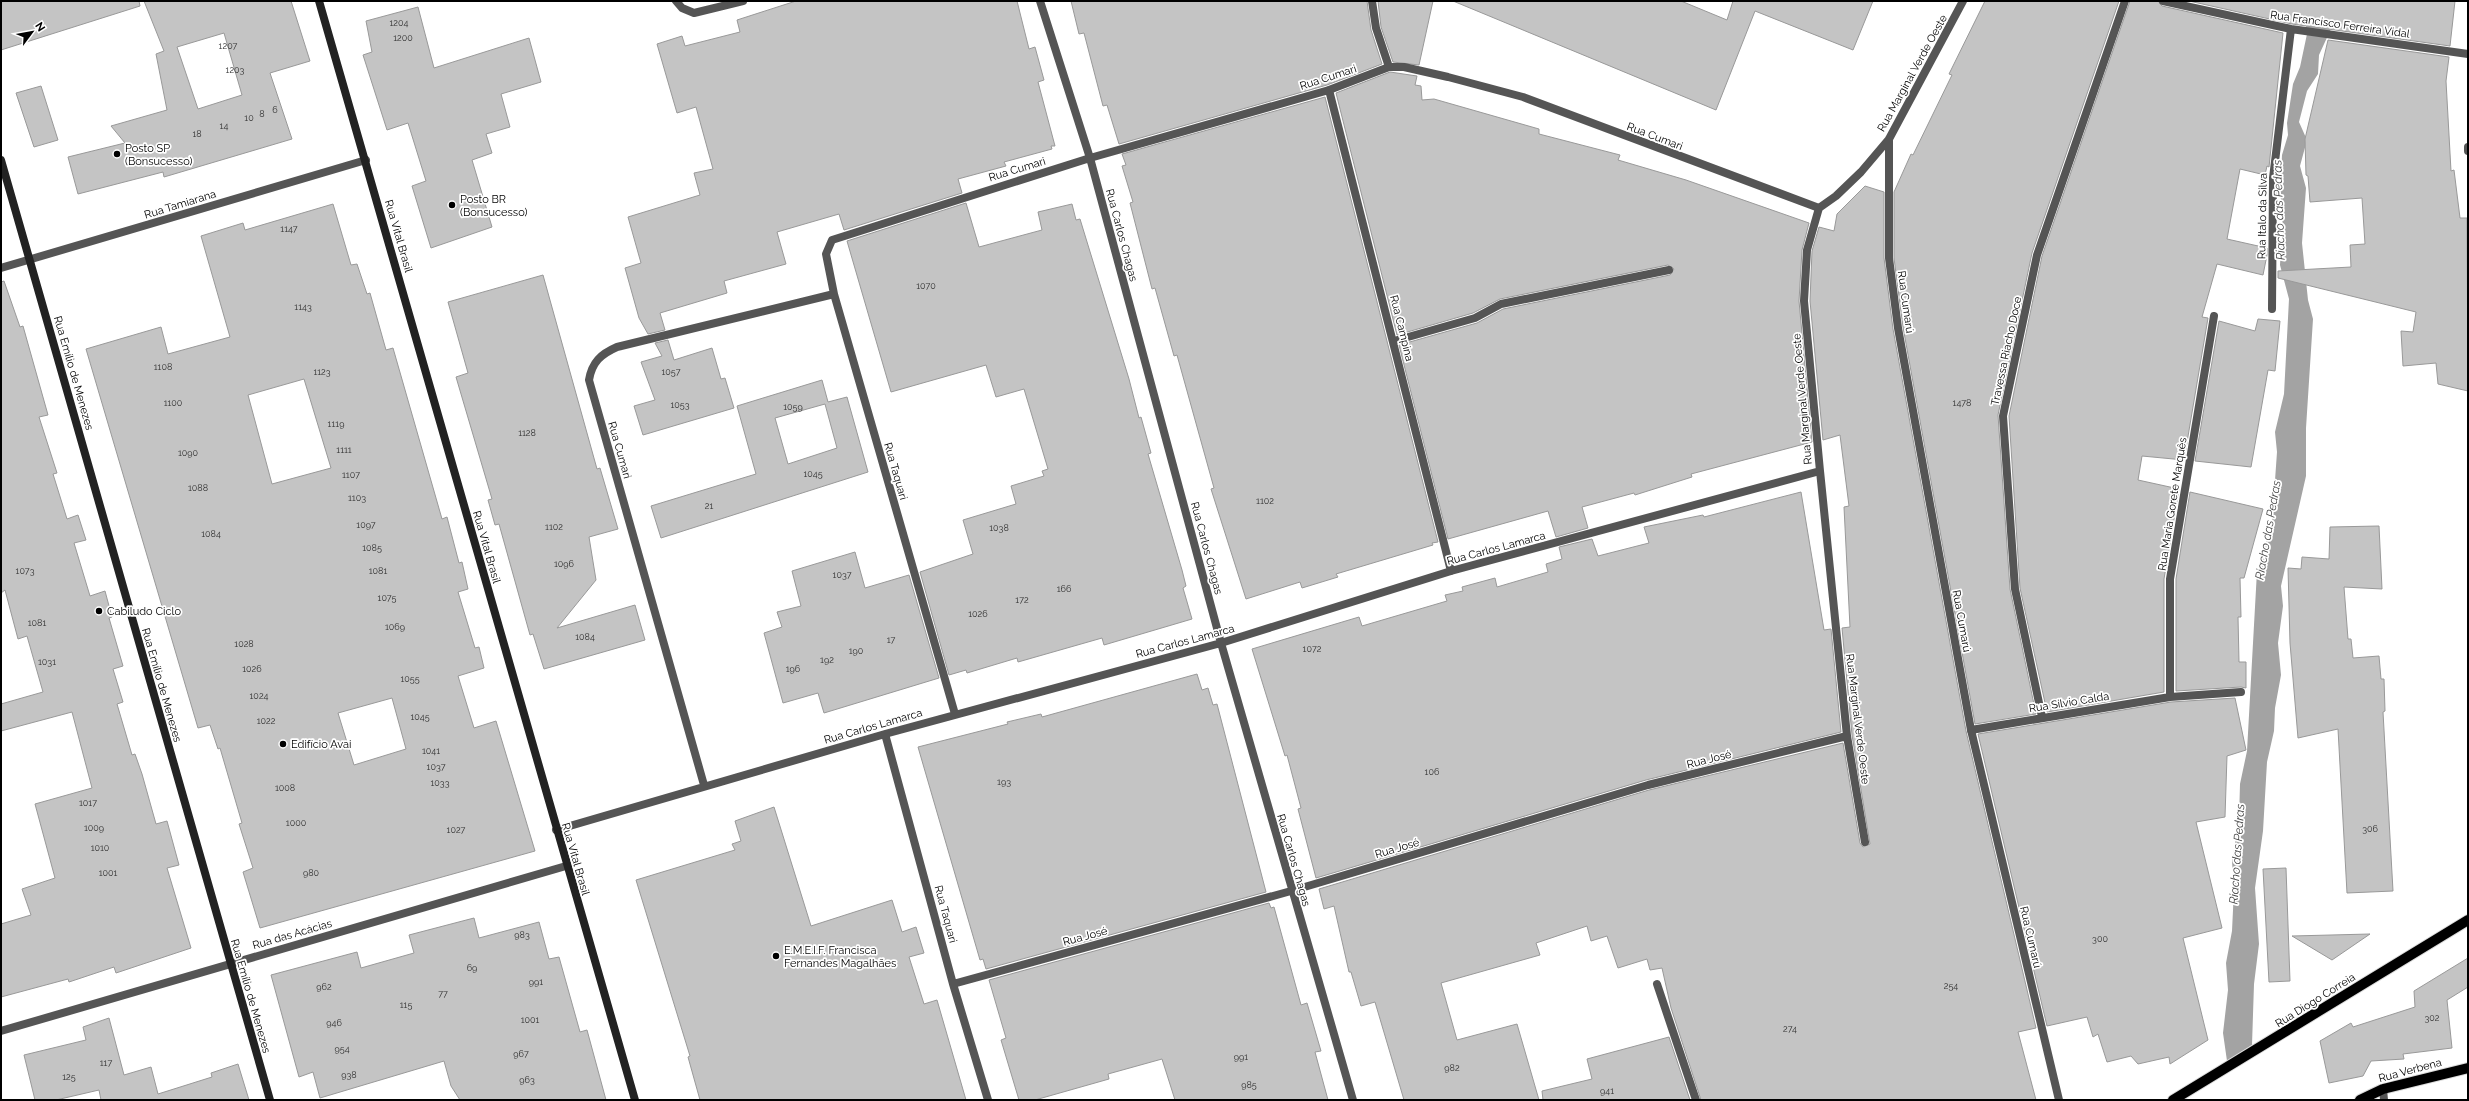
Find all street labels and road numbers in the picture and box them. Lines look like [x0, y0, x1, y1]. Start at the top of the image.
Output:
street label: Rua Francisco Ferreira Vidal [2269, 8, 2411, 41]
street label: Rua Marginal Verde Oeste [1875, 12, 1950, 134]
street label: Rua Cumari [1298, 62, 1358, 93]
street label: Rua Cumari [1625, 120, 1685, 153]
street label: Rua Cumari [987, 155, 1047, 184]
street label: Rua Italo da Silva [2255, 173, 2270, 259]
street label: Rua Tamiarana [143, 187, 218, 222]
street label: Rua Carlos Chagas [1103, 187, 1140, 283]
street label: Rua Vital Brasil [382, 198, 415, 274]
street label: Rua Cumarú [1895, 270, 1916, 334]
street label: Rua Campina [1387, 294, 1416, 363]
street label: Travessa Riacho Doce [1989, 295, 2025, 407]
street label: Rua Emílio de Menezes [51, 314, 96, 432]
street label: Rua Marginal Verde Oeste [1790, 332, 1815, 465]
street label: Rua Cumari [605, 420, 634, 480]
street label: Rua Maria Gorete Marquês [2156, 436, 2189, 572]
street label: Rua Taquari [881, 441, 910, 501]
street label: Rua Carlos Chagas [1188, 500, 1225, 596]
street label: Rua Vital Brasil [470, 509, 503, 585]
street label: Rua Carlos Lamarca [1445, 529, 1547, 568]
street label: Rua Cumarú [1950, 589, 1973, 653]
street label: Rua Carlos Lamarca [1134, 622, 1236, 661]
street label: Rua Emílio de Menezes [139, 626, 184, 744]
street label: Rua Marginal Verde Oeste [1843, 653, 1872, 786]
street label: Rua Silvio Calda [2028, 690, 2110, 715]
street label: Rua Carlos Lamarca [822, 706, 924, 747]
street label: Rua José [1685, 748, 1733, 771]
street label: Rua Carlos Chagas [1274, 812, 1313, 908]
street label: Rua Vital Brasil [559, 821, 592, 897]
street label: Rua José [1373, 836, 1421, 861]
street label: Rua Taquari [932, 884, 959, 944]
street label: Rua Cumarú [2017, 905, 2044, 969]
street label: Rua das Acácias [251, 917, 333, 952]
street label: Rua José [1061, 924, 1109, 949]
street label: Rua Emílio de Menezes [228, 937, 273, 1055]
street label: Rua Diogo Correia [2273, 971, 2358, 1030]
street label: Rua Verbena [2377, 1056, 2443, 1085]

